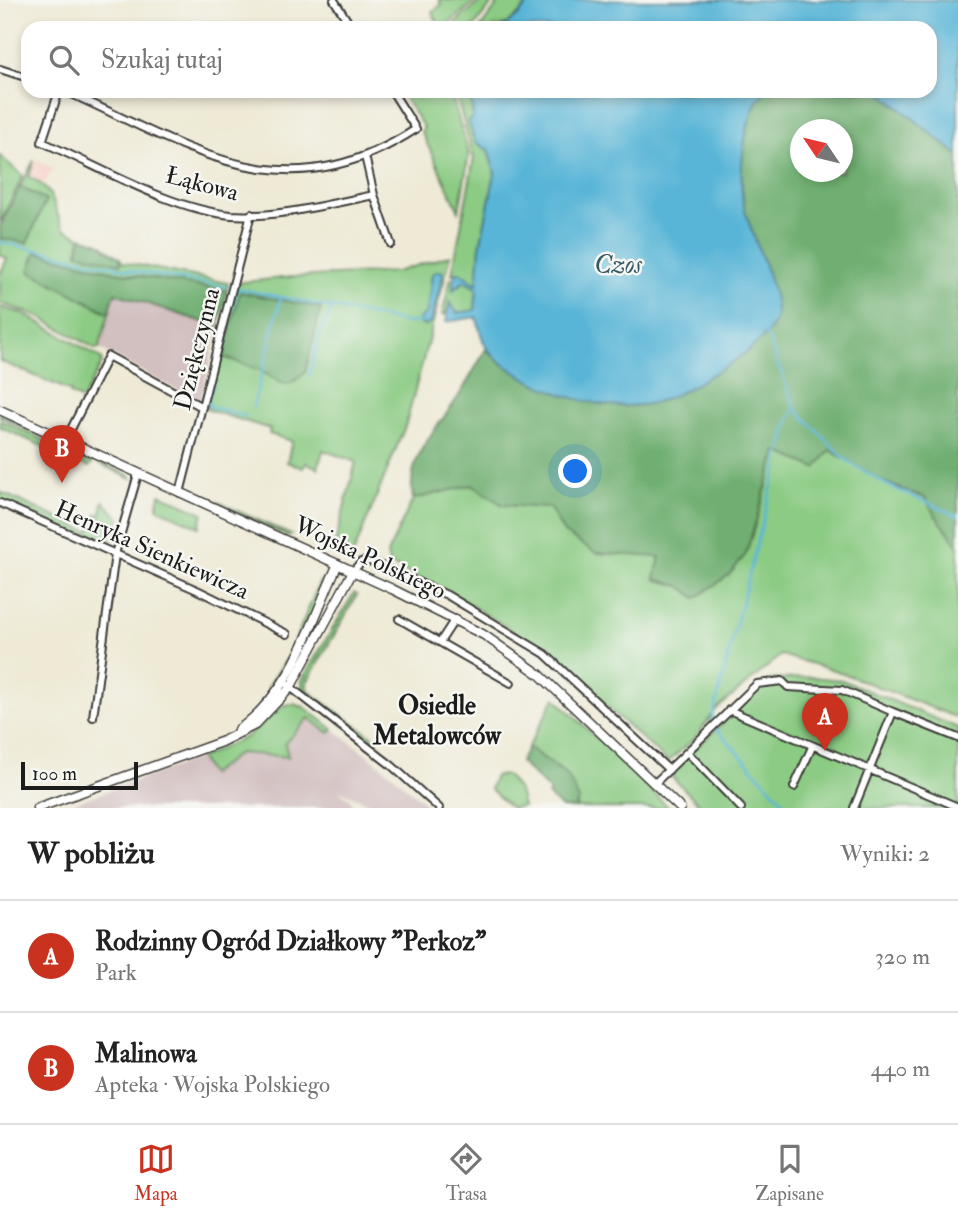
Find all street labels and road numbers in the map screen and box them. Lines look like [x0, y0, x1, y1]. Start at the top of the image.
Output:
street label: Łąkowa [162, 159, 243, 209]
street label: Dziękczynna [167, 284, 227, 413]
street label: Henryka Sienkiewicza [50, 493, 255, 607]
street label: Wojska Polskiego [288, 509, 451, 607]

